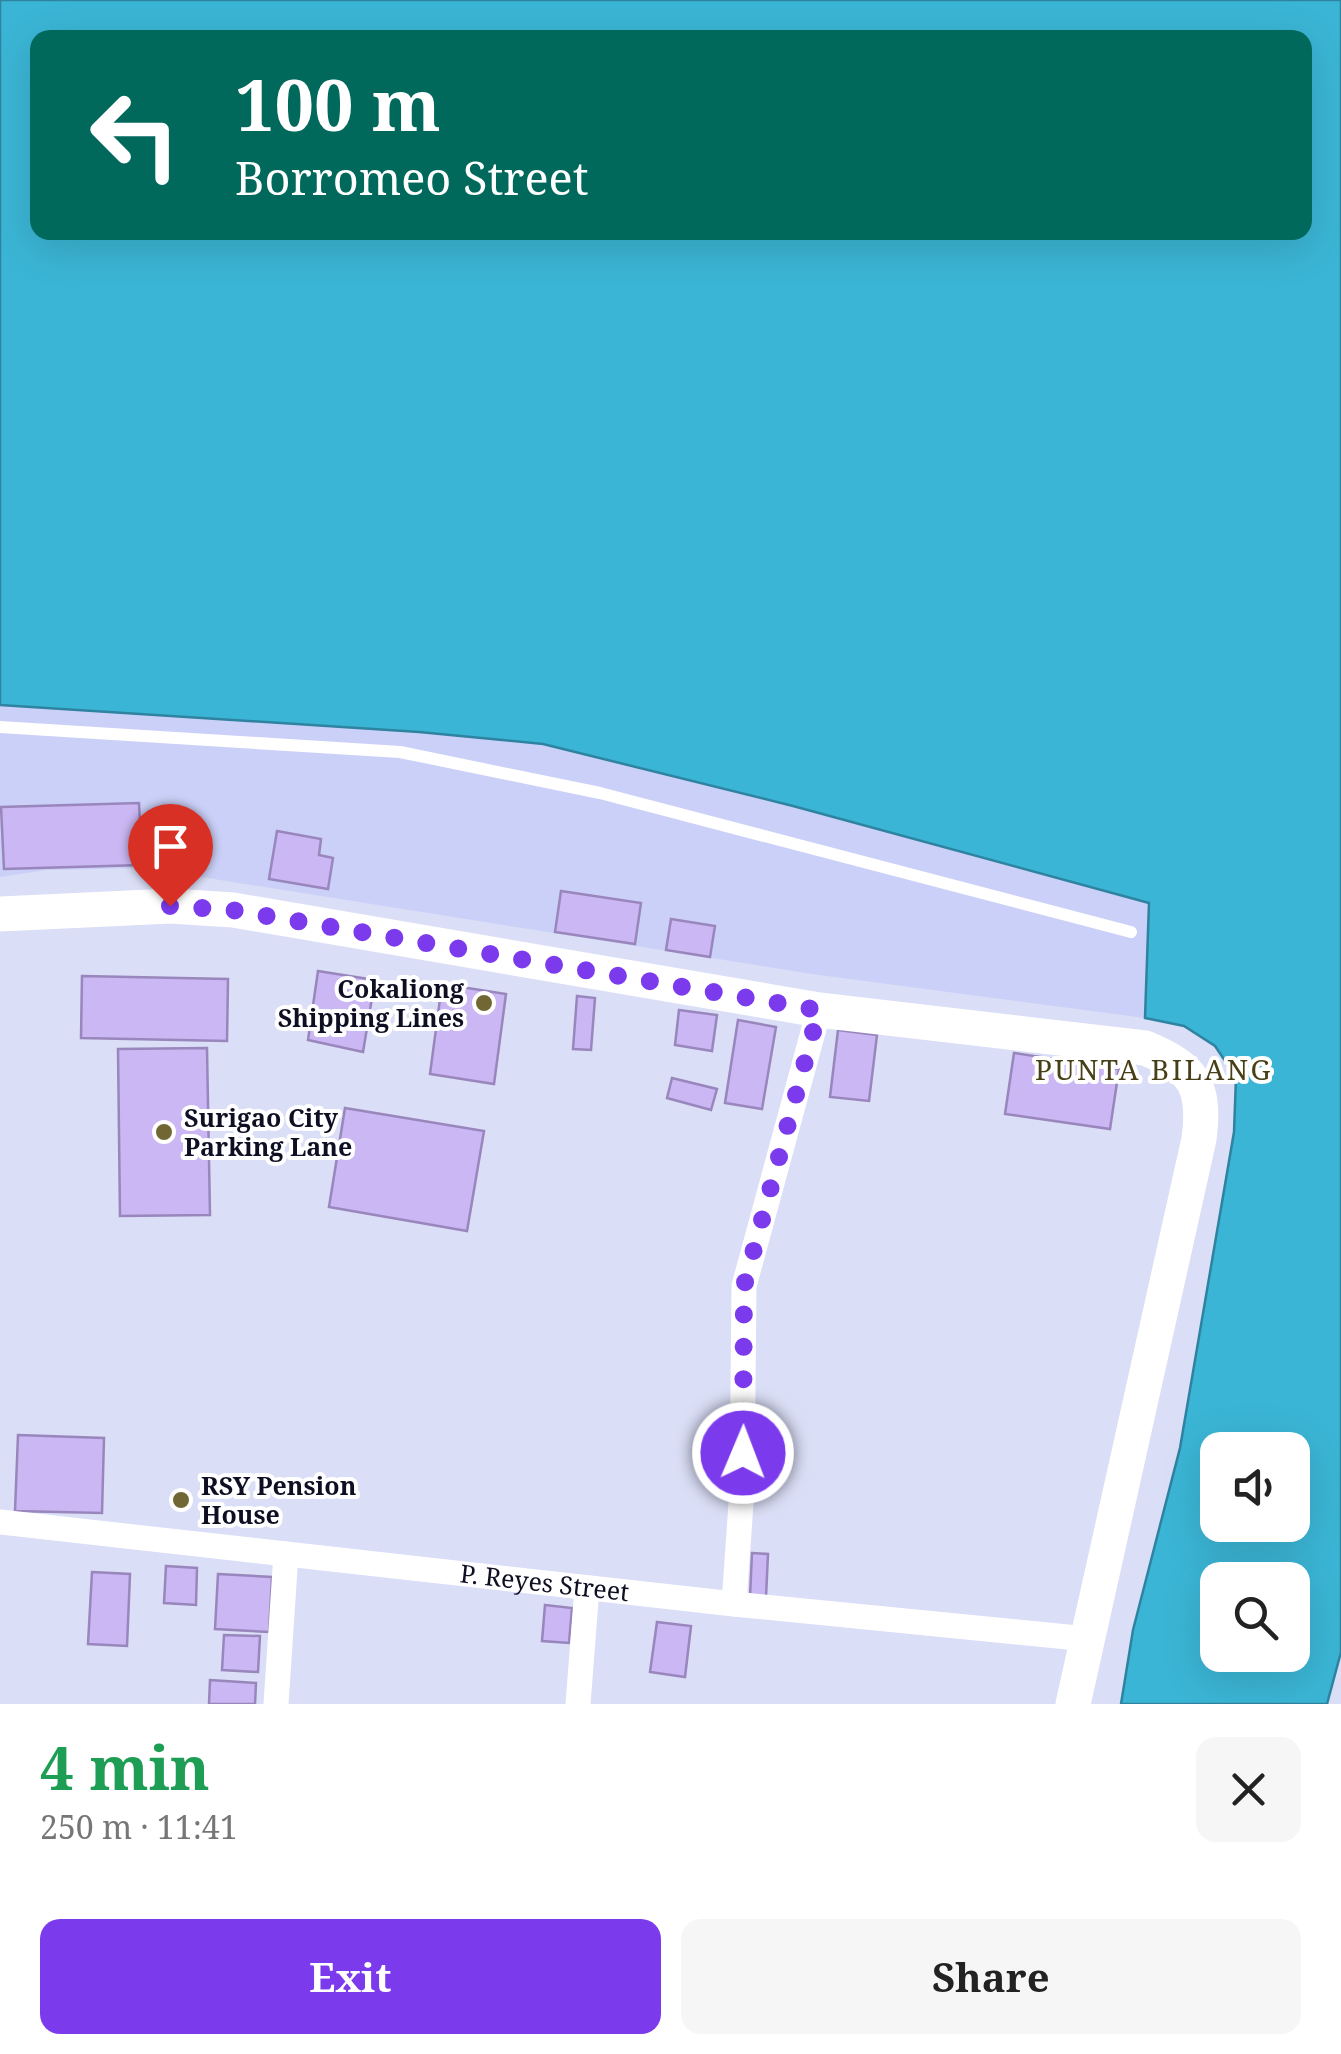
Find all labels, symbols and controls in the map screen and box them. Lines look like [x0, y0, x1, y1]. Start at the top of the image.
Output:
text: 100 m [235, 56, 441, 152]
icon: left [70, 70, 200, 200]
text: Borromeo Street [235, 147, 589, 208]
pin [128, 804, 213, 907]
icon: arrive [143, 819, 198, 874]
place label: Cokaliong Shipping Lines [278, 971, 464, 1034]
marker: Cokaliong Shipping Lines [473, 992, 495, 1014]
district label: PUNTA BILANG [1035, 1050, 1273, 1088]
place label: Surigao City Parking Lane [184, 1100, 352, 1163]
marker: Surigao City Parking Lane [153, 1121, 175, 1143]
position arrow [691, 1401, 795, 1505]
map controls [1200, 1432, 1310, 1672]
button: sound [1200, 1432, 1310, 1542]
place label: RSY Pension House [201, 1468, 357, 1531]
marker: RSY Pension House [170, 1489, 192, 1511]
street label: P. Reyes Street [458, 1556, 631, 1608]
button: search [1200, 1562, 1310, 1672]
text: 4 min [40, 1726, 210, 1808]
button: close [1196, 1737, 1301, 1842]
text: 250 m · 11:41 [40, 1805, 238, 1848]
button: Exit [40, 1919, 661, 2034]
button: Share [681, 1919, 1301, 2034]

